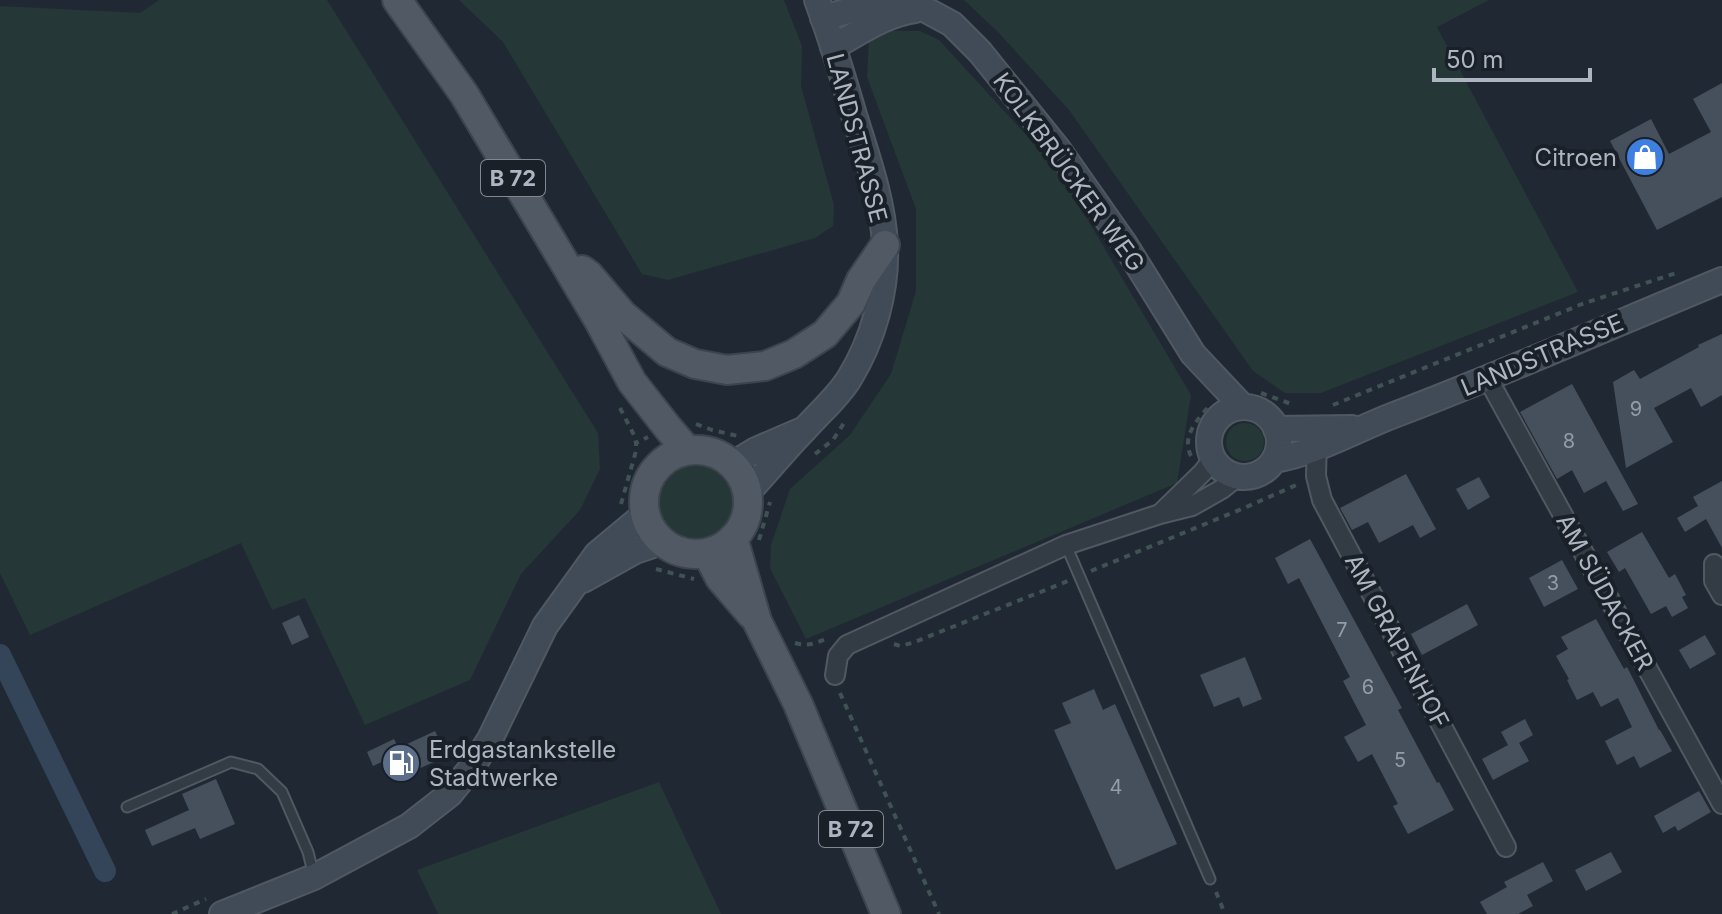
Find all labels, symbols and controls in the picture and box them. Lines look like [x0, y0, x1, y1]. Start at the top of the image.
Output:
scale bar [1434, 32, 1590, 82]
text: 50 m [1446, 45, 1504, 74]
street label: LANDSTRASSE [821, 50, 893, 226]
street label: KOLKBRÜCKER WEG [987, 67, 1151, 277]
shop icon: Citroen [1624, 136, 1666, 178]
place label: Citroen [1535, 143, 1617, 172]
road number: B 72 [481, 160, 545, 196]
street label: LANDSTRASSE [1456, 308, 1628, 402]
house number: 9 [1630, 397, 1642, 421]
house number: 8 [1563, 429, 1575, 453]
street label: AM SÜDACKER [1550, 509, 1660, 675]
street label: AM GRAPENHOF [1339, 549, 1455, 733]
house number: 3 [1547, 571, 1559, 595]
house number: 7 [1336, 618, 1348, 642]
house number: 6 [1362, 675, 1374, 699]
place label: Erdgastankstelle Stadtwerke [429, 735, 616, 792]
fuel station icon: Erdgastankstelle Stadtwerke [380, 742, 422, 784]
house number: 5 [1394, 748, 1406, 772]
house number: 4 [1110, 775, 1122, 799]
road number: B 72 [819, 811, 883, 847]

